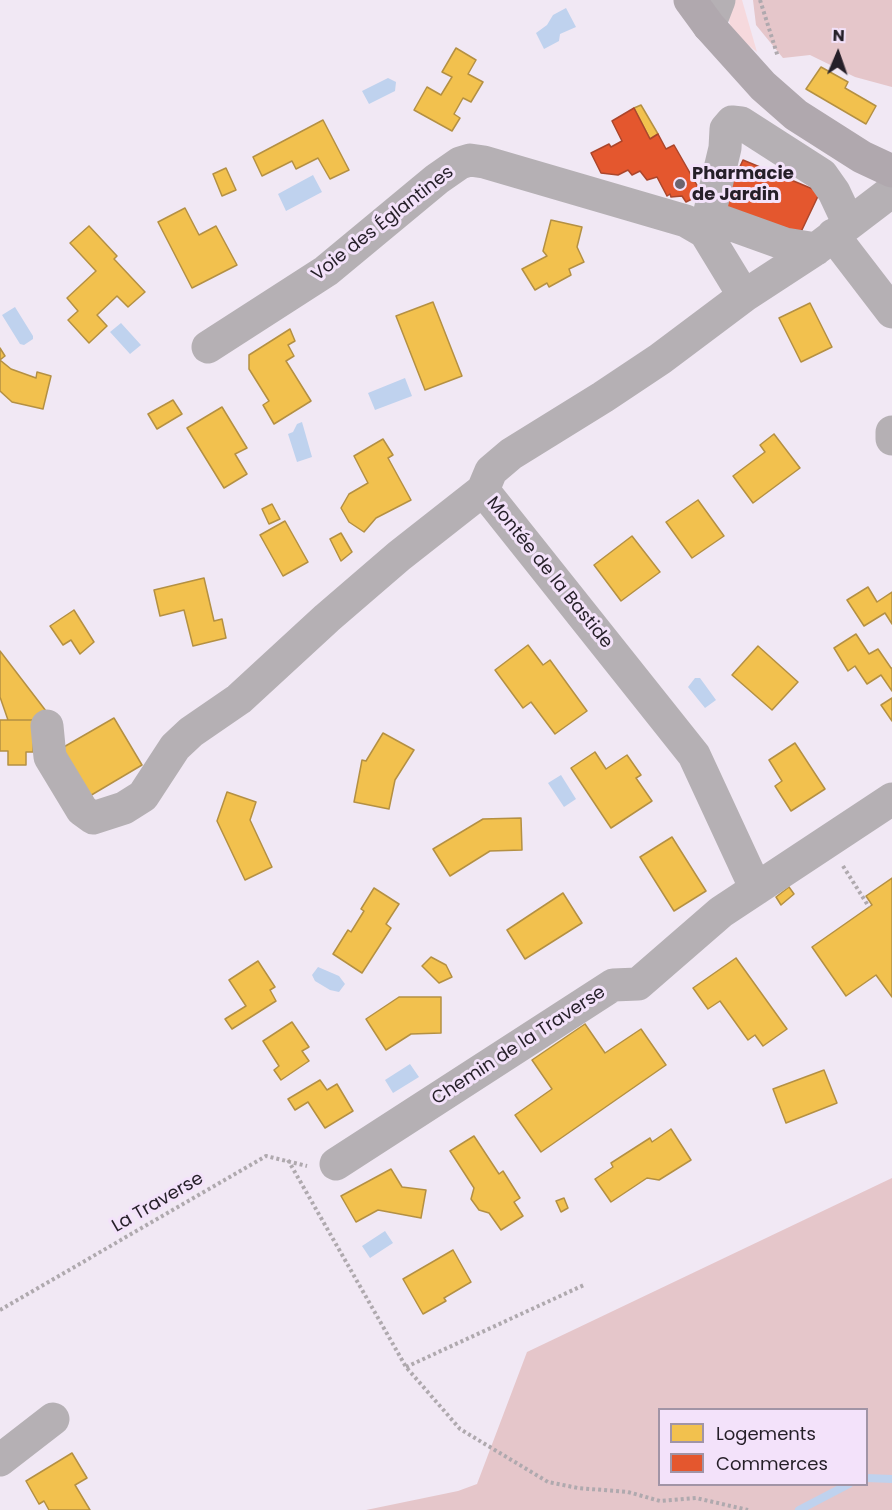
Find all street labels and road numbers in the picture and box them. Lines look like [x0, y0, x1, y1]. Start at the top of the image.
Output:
street label: Voie des Églantines [308, 162, 458, 286]
street label: Montée de la Bastide [481, 493, 617, 653]
street label: Chemin de la Traverse [428, 982, 610, 1110]
street label: La Traverse [108, 1168, 208, 1238]

